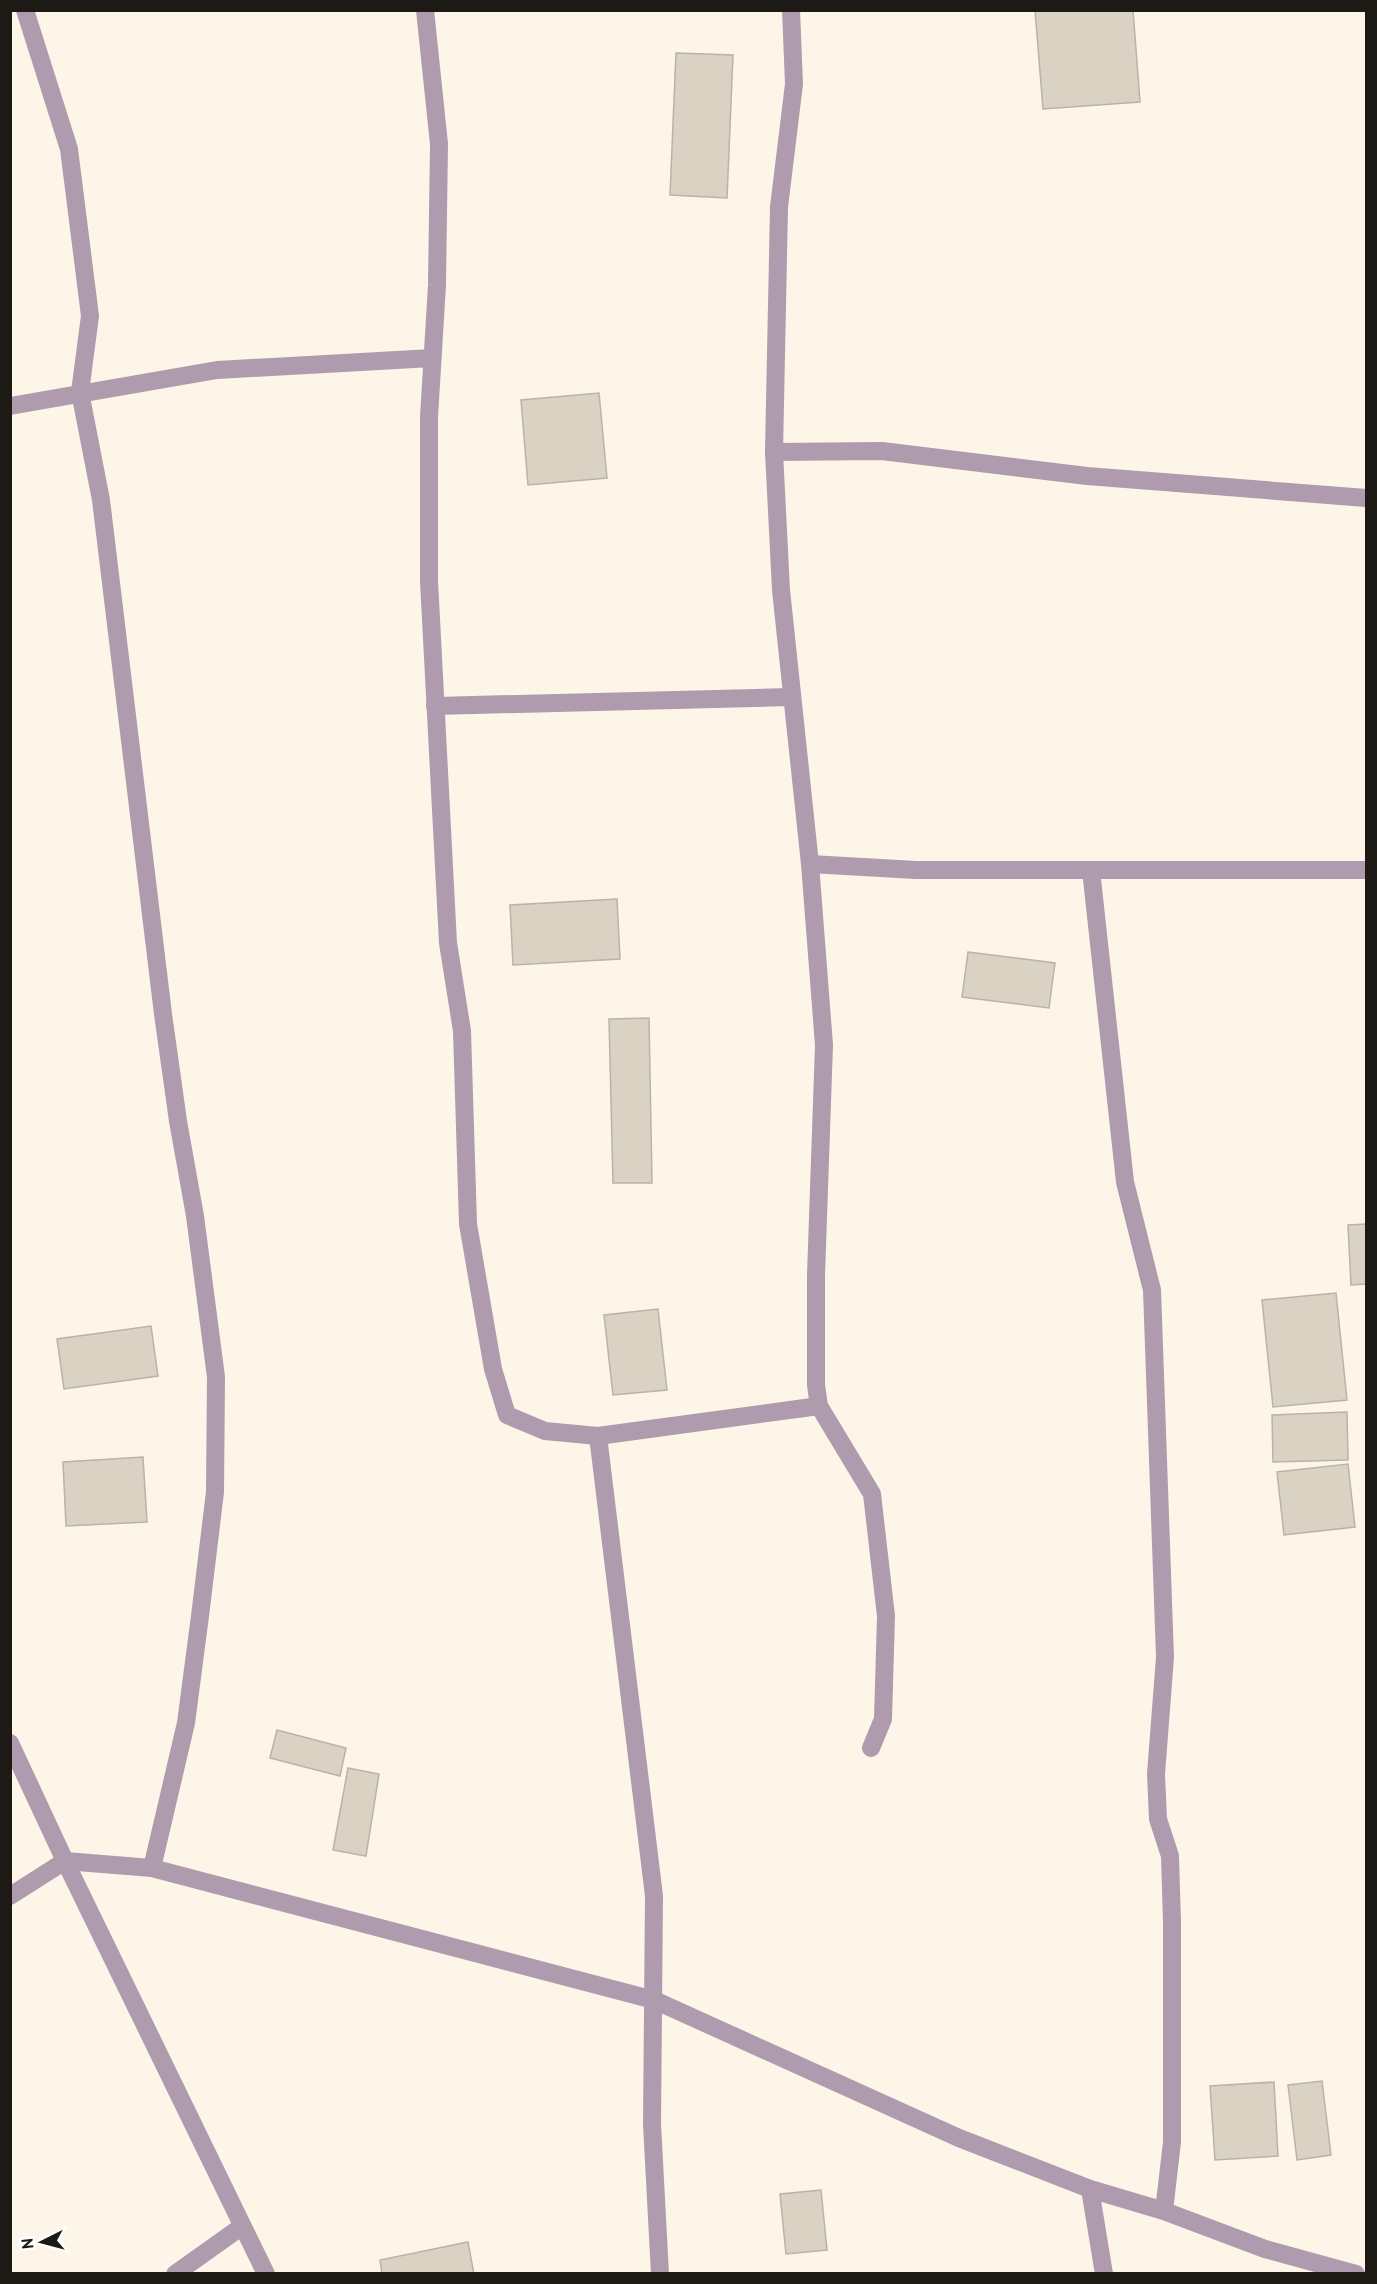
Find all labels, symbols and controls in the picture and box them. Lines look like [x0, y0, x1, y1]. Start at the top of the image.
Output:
north arrow [12, 2212, 72, 2272]
text: N [17, 2237, 38, 2250]

